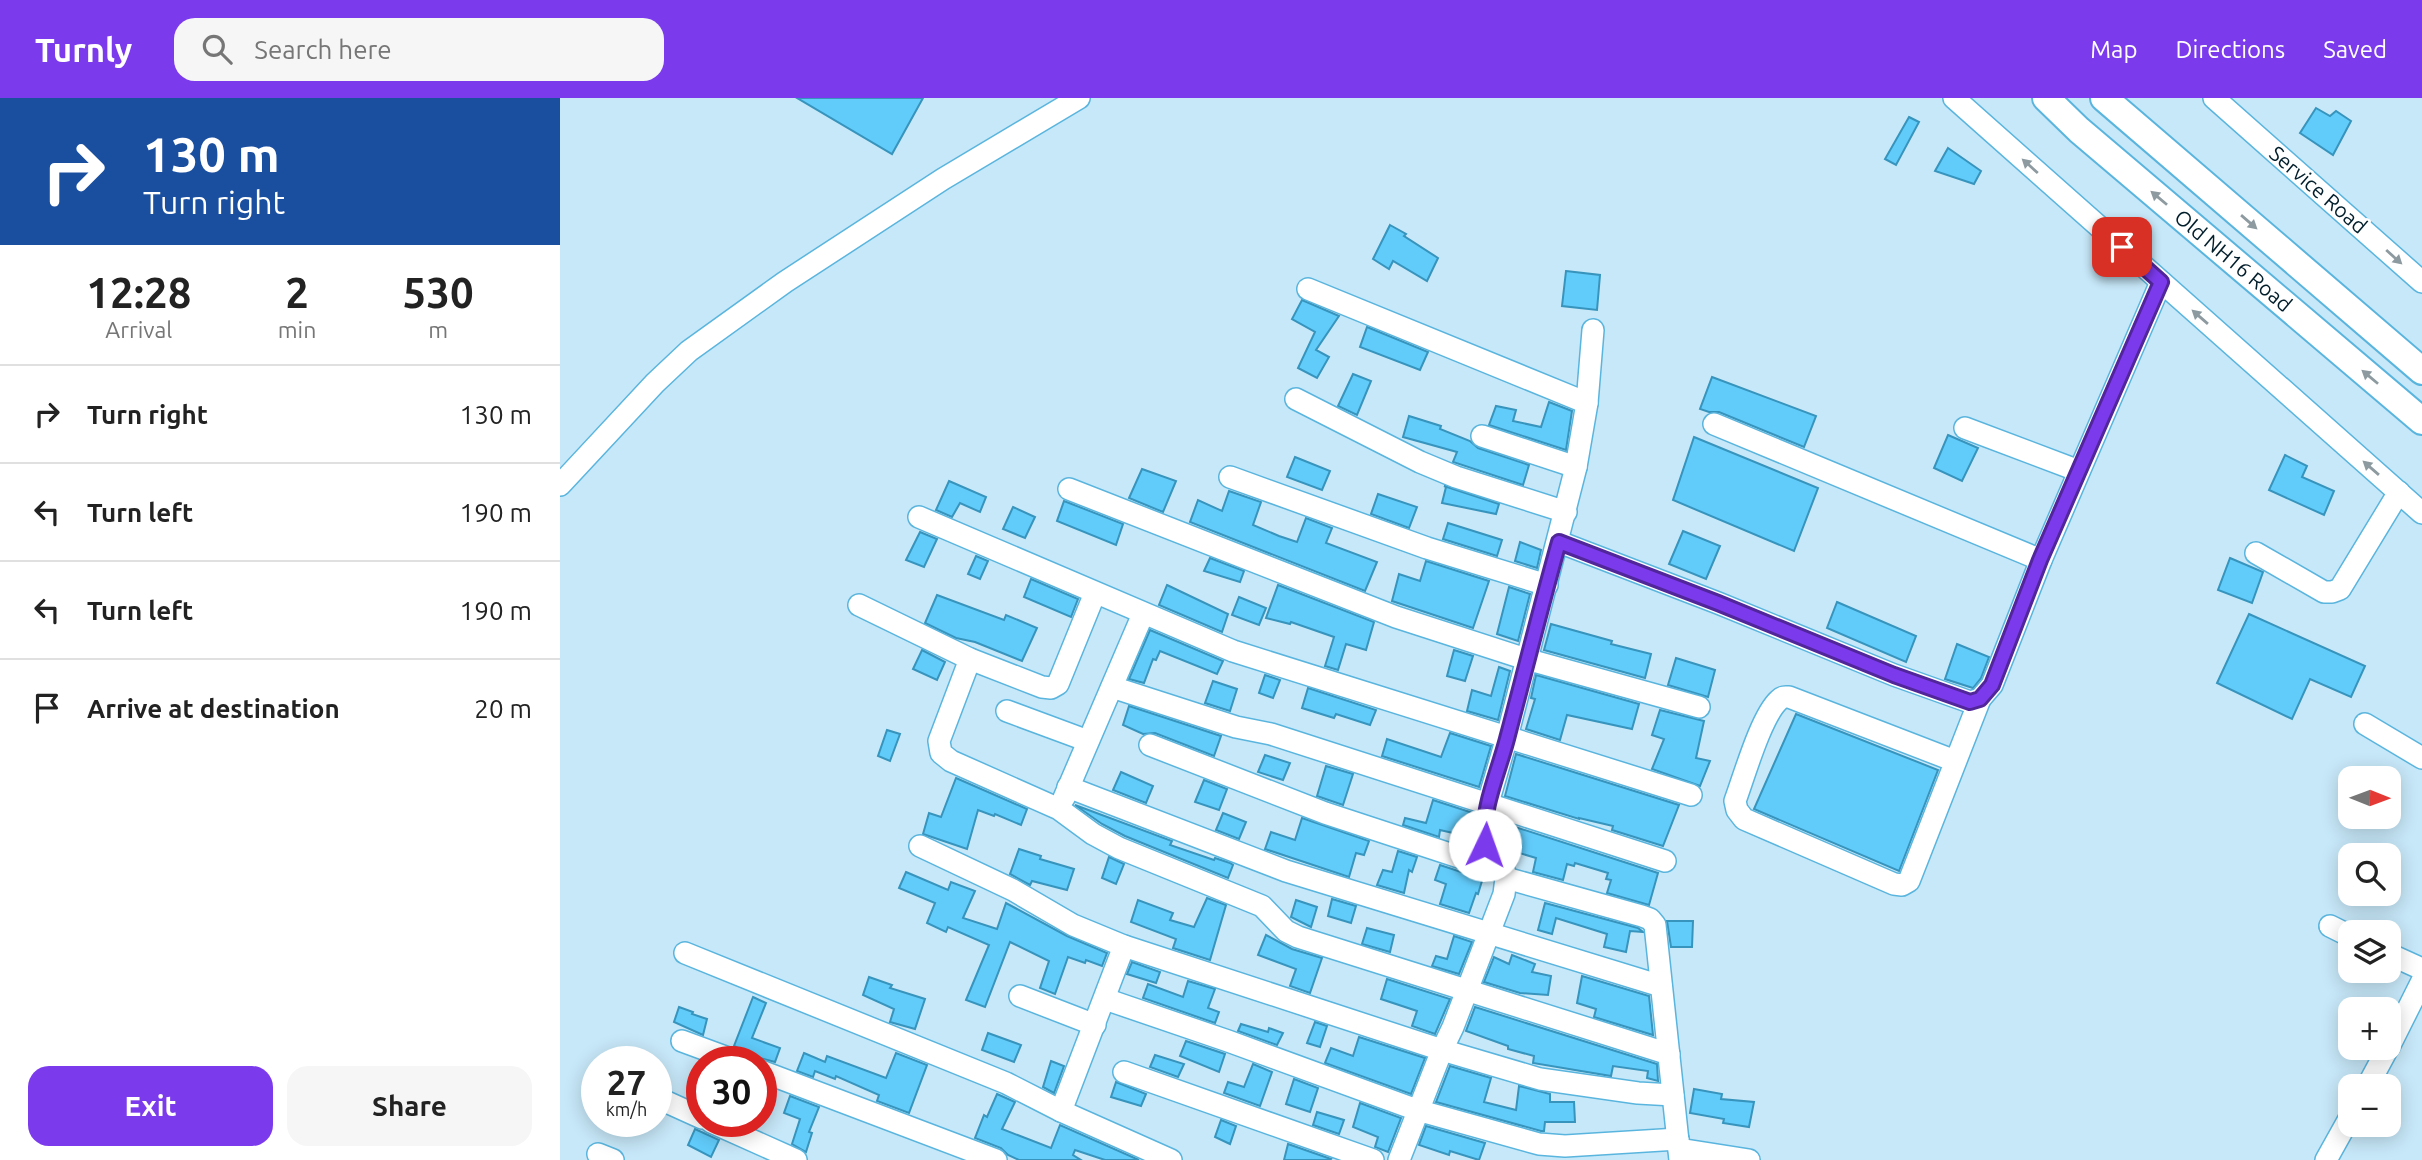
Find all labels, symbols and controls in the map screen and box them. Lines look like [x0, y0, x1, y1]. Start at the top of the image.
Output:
search box [174, 18, 664, 81]
icon: search [198, 30, 236, 68]
text: Turnly [35, 31, 132, 68]
text: Search here [254, 35, 392, 64]
text: Map [2090, 36, 2137, 63]
text: Directions [2175, 36, 2285, 63]
text: Saved [2323, 36, 2387, 63]
icon: right [28, 126, 119, 217]
text: 130 m [143, 126, 280, 181]
street label: Service Road [2265, 141, 2372, 238]
one-way arrow [2021, 158, 2039, 174]
text: Turn right [143, 184, 285, 220]
one-way arrow [2150, 190, 2168, 206]
street label: Old NH16 Road [2170, 204, 2297, 316]
one-way arrow [2240, 214, 2257, 229]
pin [2092, 217, 2152, 277]
icon: arrive [2103, 228, 2141, 266]
one-way arrow [2385, 248, 2402, 264]
text: 12:28 [86, 269, 191, 316]
text: 2 [285, 269, 309, 316]
text: 530 [403, 269, 474, 316]
one-way arrow [2192, 310, 2209, 325]
text: Arrival [105, 317, 172, 342]
text: min [278, 317, 316, 342]
text: m [428, 317, 448, 342]
one-way arrow [2361, 369, 2379, 385]
icon: right [28, 395, 66, 433]
text: Turn right [87, 400, 208, 429]
text: 130 m [460, 400, 532, 429]
one-way arrow [2363, 460, 2380, 476]
icon: left [28, 493, 66, 531]
text: Turn left [87, 498, 193, 527]
text: 190 m [460, 498, 532, 527]
icon: left [28, 591, 66, 629]
text: Turn left [87, 596, 193, 625]
text: 190 m [460, 596, 532, 625]
icon: arrive [28, 689, 66, 727]
text: Arrive at destination [87, 694, 340, 723]
text: 20 m [474, 694, 532, 723]
north arrow [2338, 766, 2401, 830]
map controls [2338, 766, 2401, 1137]
position arrow [1448, 808, 1522, 882]
button: search [2338, 843, 2401, 906]
button: layers [2338, 920, 2401, 983]
button: + [2338, 997, 2401, 1060]
speed limit sign: 30 [686, 1046, 777, 1137]
text: 27 [607, 1062, 646, 1102]
button: Exit [28, 1066, 273, 1146]
button: Share [287, 1066, 532, 1146]
button: − [2338, 1074, 2401, 1137]
text: km/h [606, 1099, 647, 1119]

